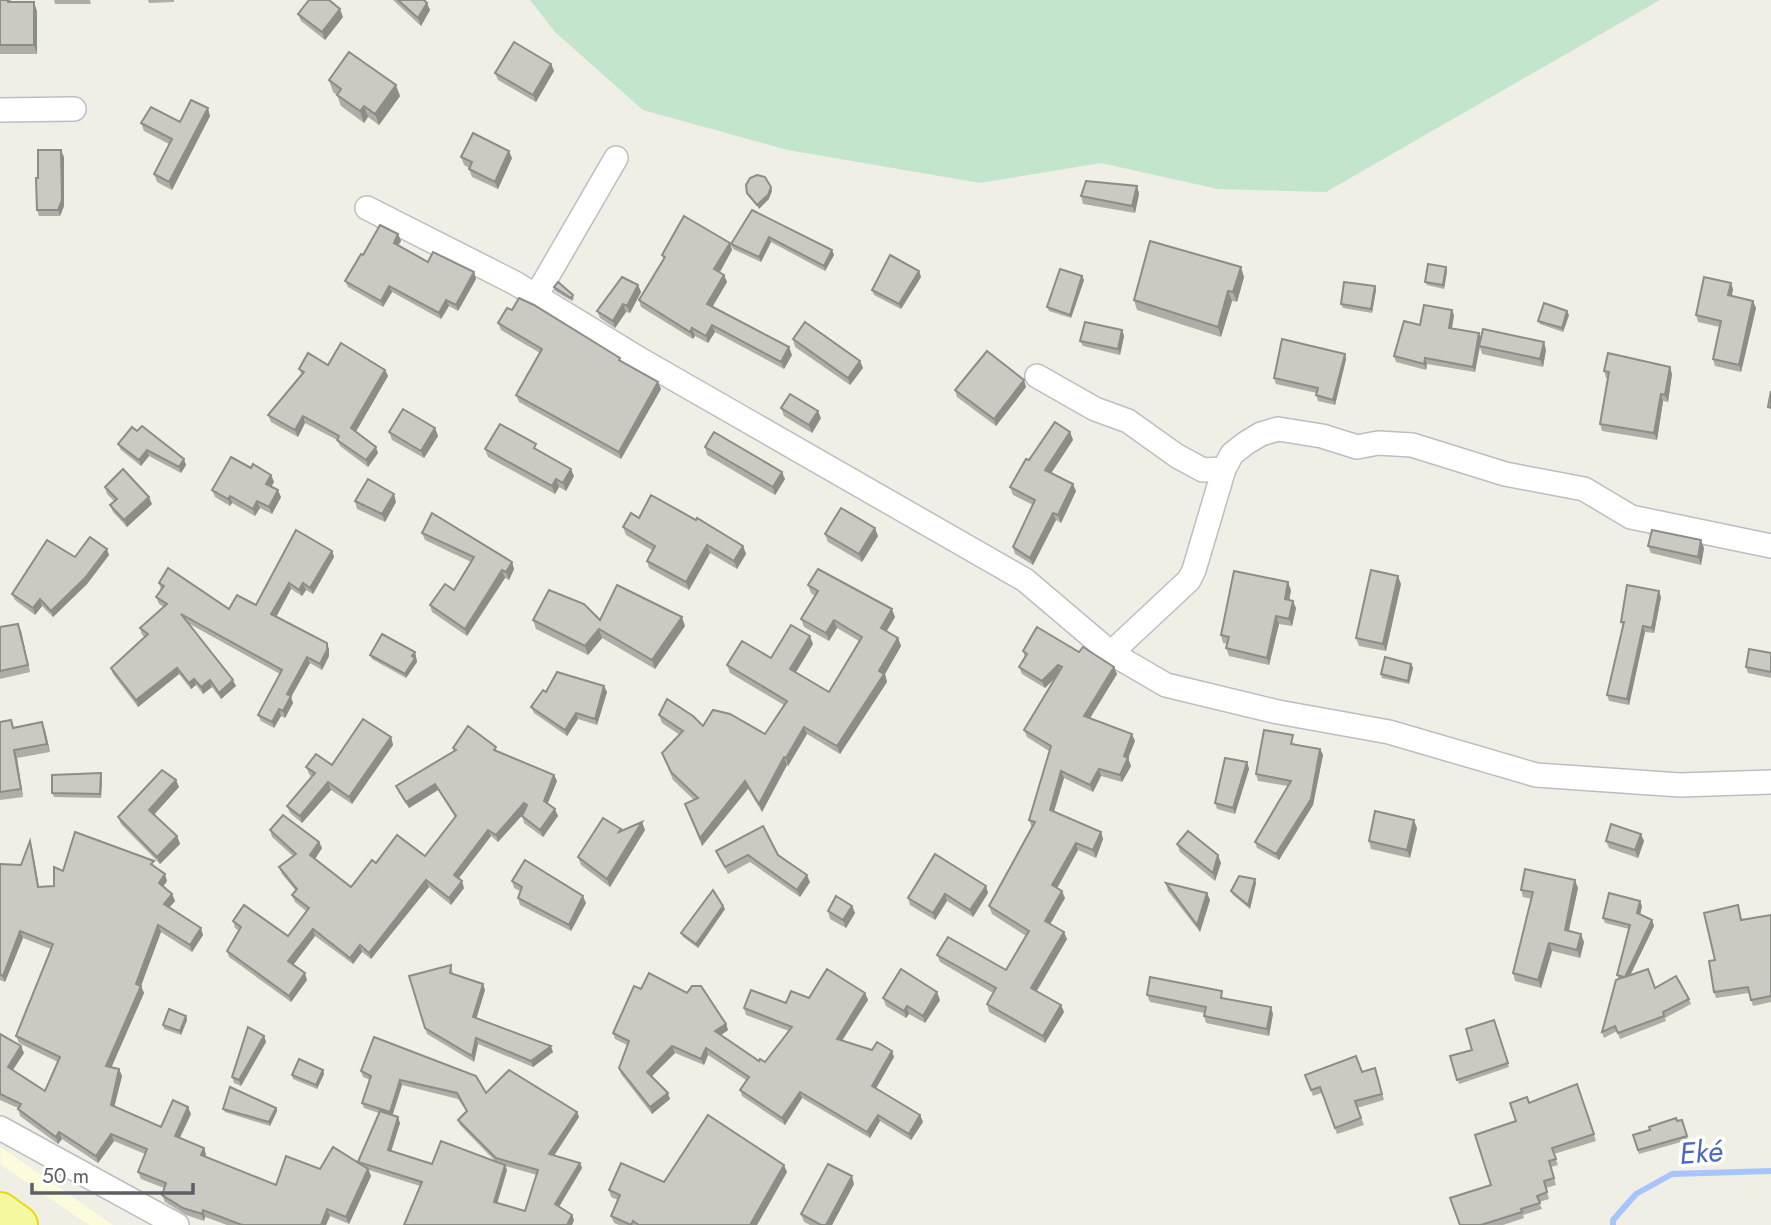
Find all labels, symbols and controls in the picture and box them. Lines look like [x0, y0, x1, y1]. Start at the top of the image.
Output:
water label: Eké [1678, 1129, 1725, 1175]
scale bar [32, 1152, 192, 1196]
text: 50 m [42, 1161, 89, 1191]

